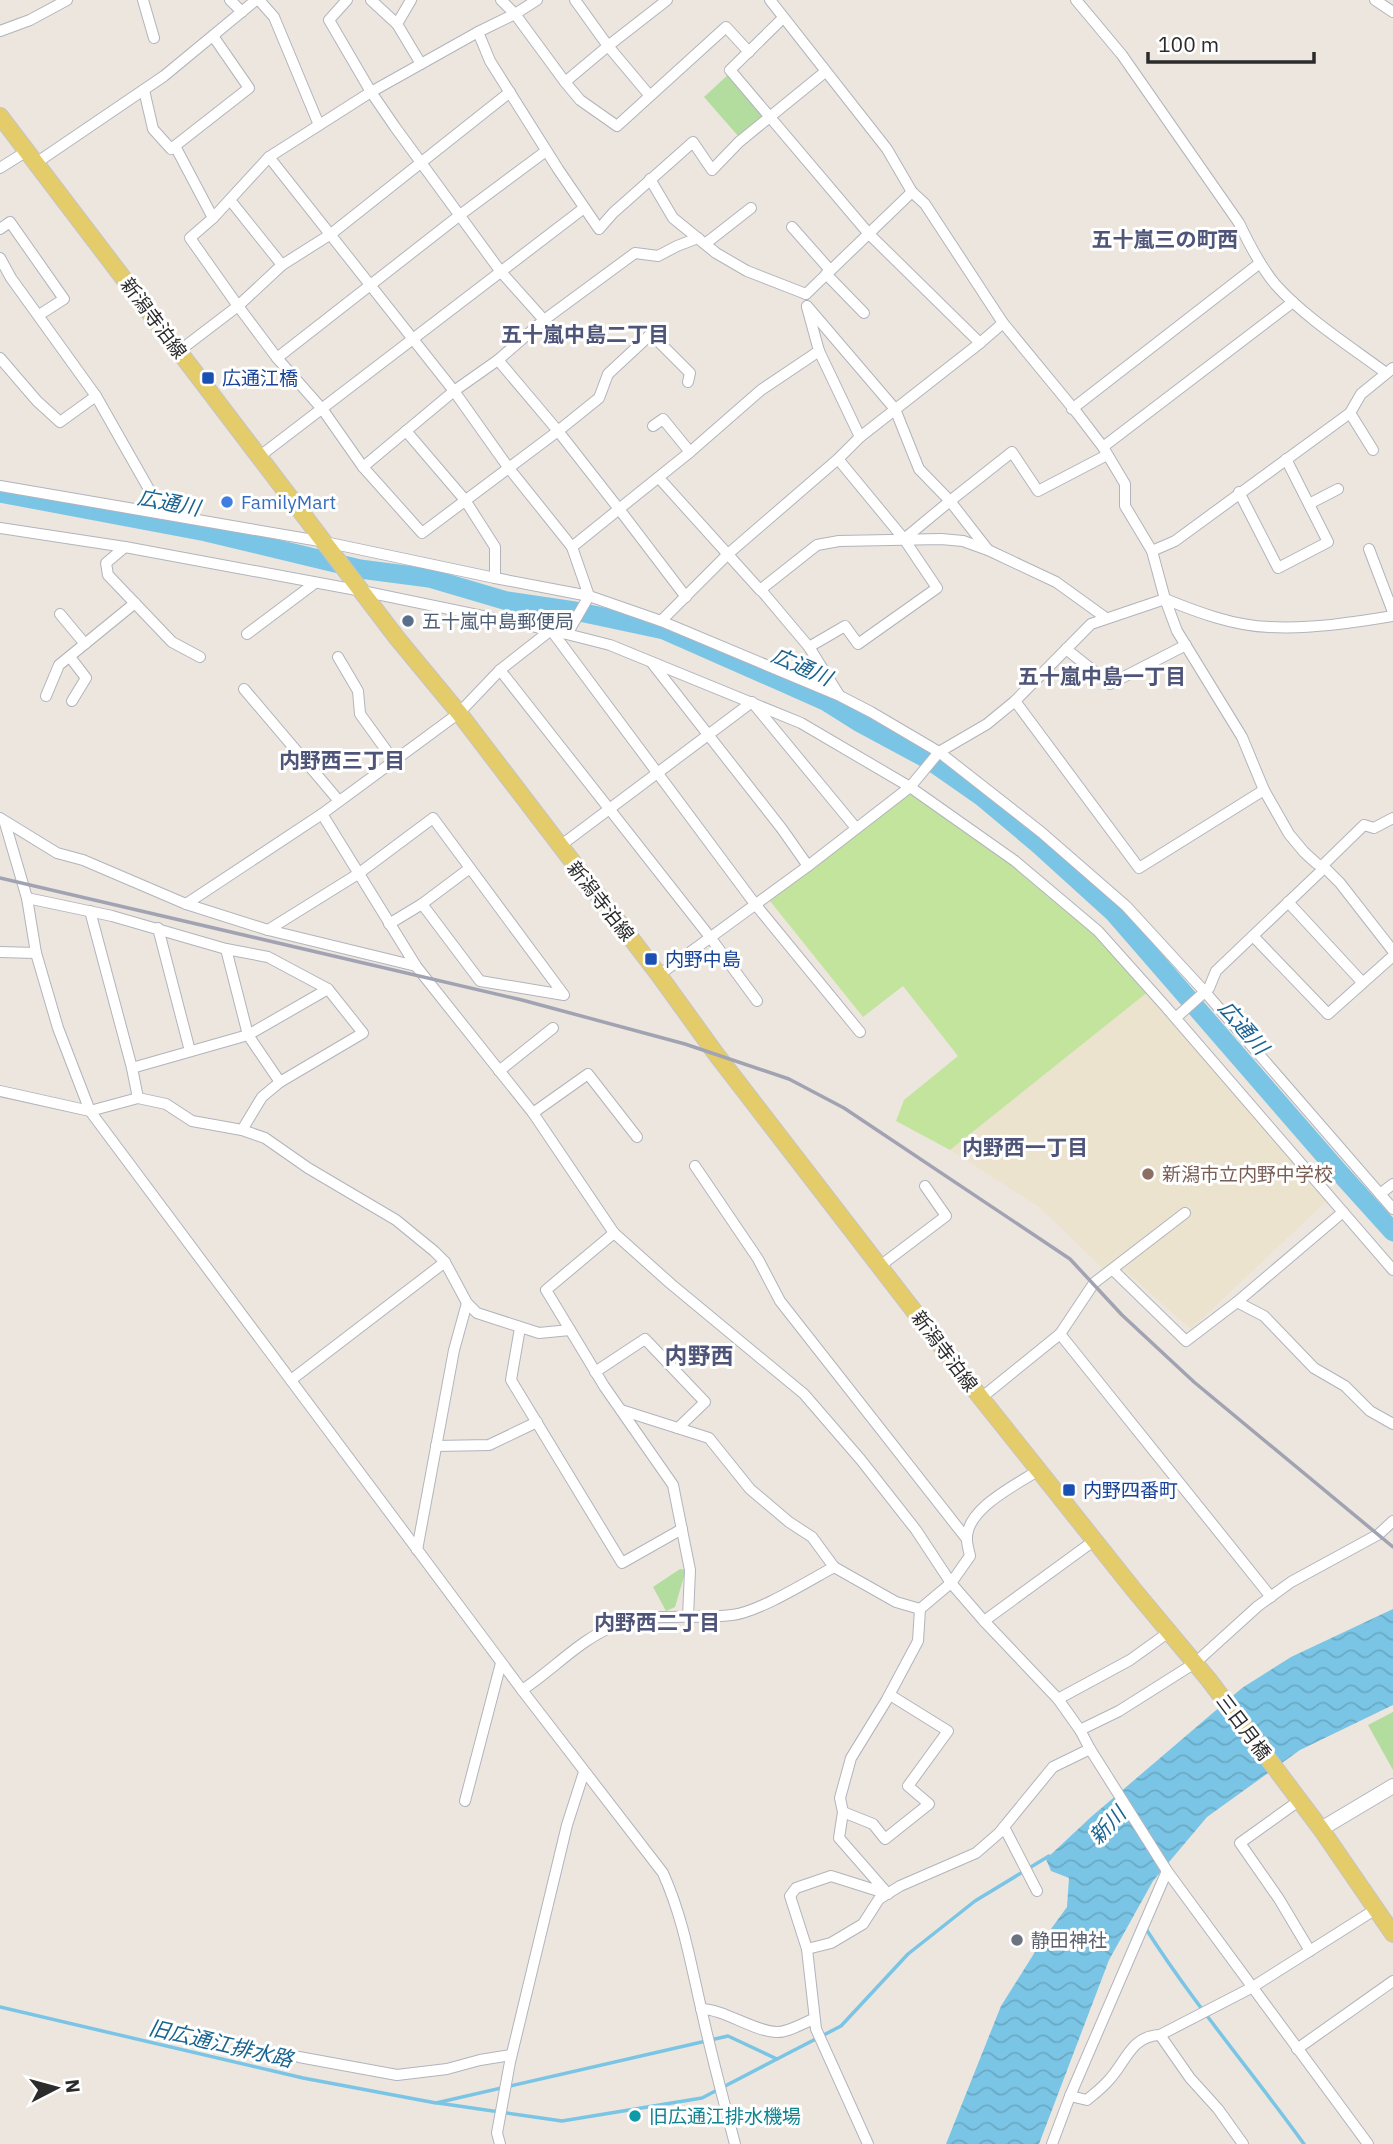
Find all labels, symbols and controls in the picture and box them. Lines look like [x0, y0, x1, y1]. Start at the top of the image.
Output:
scale bar [1148, 21, 1314, 65]
text: 100 m [1158, 30, 1219, 58]
district label: 五十嵐三の町西 [1092, 225, 1239, 253]
street label: 新潟寺泊線 [116, 273, 192, 363]
district label: 五十嵐中島二丁目 [501, 320, 669, 348]
place label: 広通江橋 [222, 366, 298, 390]
marker: 広通江橋 [200, 370, 216, 386]
water label: 広通川 [135, 482, 205, 522]
place label: FamilyMart [241, 490, 336, 514]
marker: FamilyMart [219, 494, 235, 510]
place label: 五十嵐中島郵便局 [422, 609, 574, 633]
marker: 五十嵐中島郵便局 [400, 613, 416, 629]
water label: 広通川 [768, 640, 838, 692]
district label: 五十嵐中島一丁目 [1018, 662, 1186, 690]
district label: 内野西三丁目 [279, 746, 405, 774]
street label: 新潟寺泊線 [562, 856, 640, 946]
place label: 内野中島 [665, 947, 741, 971]
marker: 内野中島 [643, 951, 659, 967]
water label: 広通川 [1213, 994, 1277, 1061]
district label: 内野西一丁目 [962, 1133, 1088, 1161]
place label: 新潟市立内野中学校 [1162, 1162, 1333, 1186]
marker: 新潟市立内野中学校 [1140, 1166, 1156, 1182]
street label: 新潟寺泊線 [907, 1306, 983, 1396]
district label: 内野西 [665, 1340, 734, 1370]
place label: 内野四番町 [1083, 1478, 1178, 1502]
marker: 内野四番町 [1061, 1482, 1077, 1498]
district label: 内野西二丁目 [594, 1608, 720, 1636]
street label: 三日月橋 [1212, 1689, 1276, 1765]
water label: 新川 [1082, 1799, 1133, 1850]
place label: 静田神社 [1031, 1928, 1107, 1952]
marker: 静田神社 [1009, 1932, 1025, 1948]
water label: 旧広通江排水路 [146, 2013, 298, 2074]
north arrow [21, 2053, 91, 2123]
text: N [60, 2078, 86, 2094]
place label: 旧広通江排水機場 [649, 2104, 801, 2128]
marker: 旧広通江排水機場 [627, 2108, 643, 2124]

